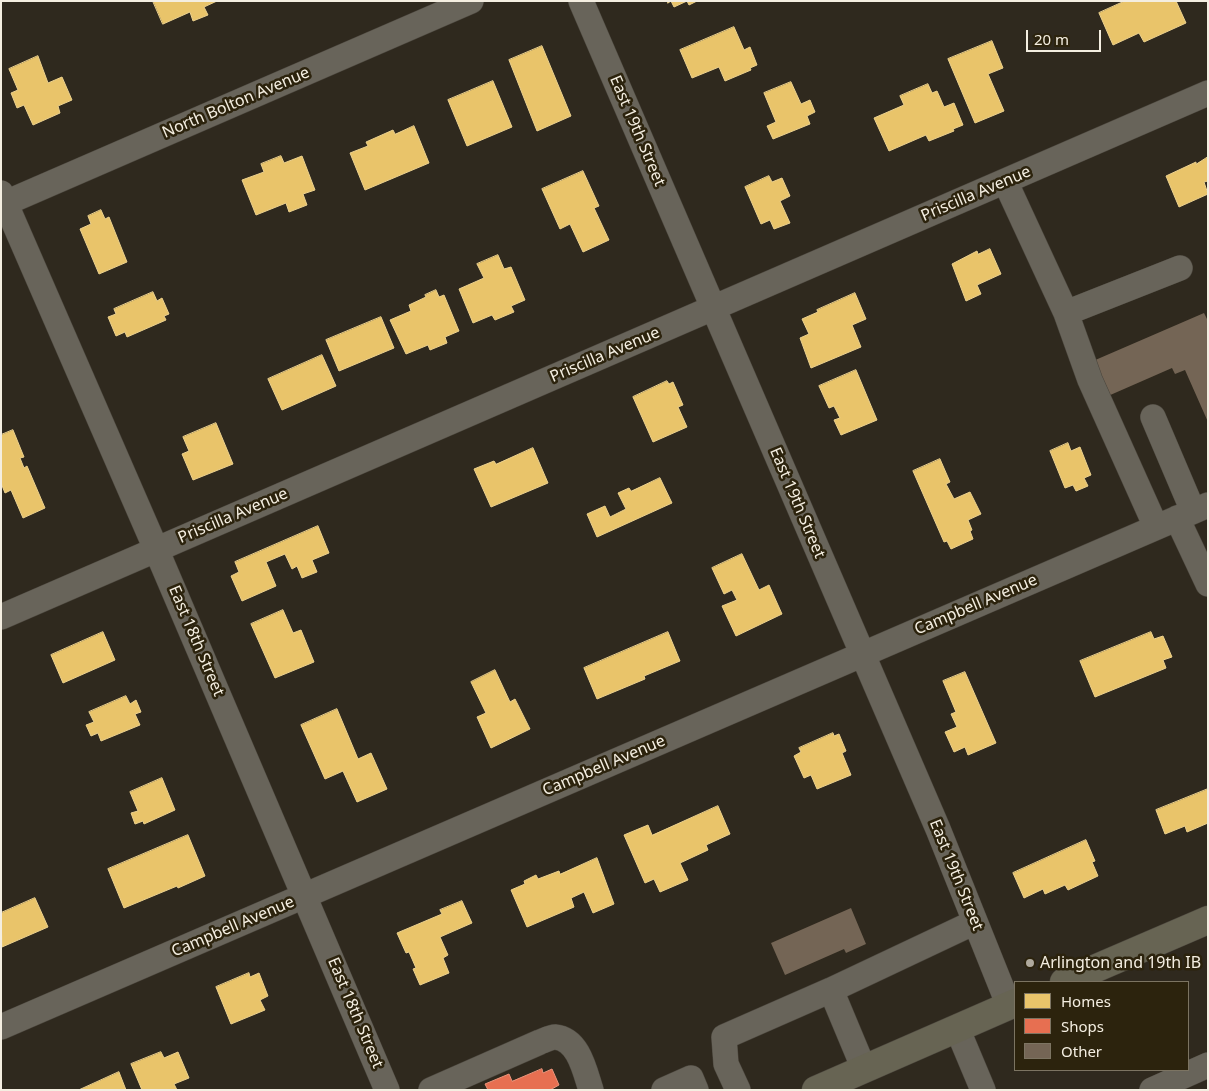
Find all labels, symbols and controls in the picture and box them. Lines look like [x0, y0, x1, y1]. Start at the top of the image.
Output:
scale bar [1029, 20, 1104, 52]
text: 20 m [1034, 29, 1069, 49]
street label: North Bolton Avenue [159, 63, 313, 143]
street label: East 19th Street [605, 73, 669, 189]
street label: Priscilla Avenue [918, 162, 1034, 226]
street label: Priscilla Avenue [547, 323, 663, 387]
street label: East 19th Street [765, 445, 829, 561]
street label: Priscilla Avenue [175, 484, 291, 548]
street label: Campbell Avenue [912, 571, 1040, 639]
street label: East 18th Street [164, 583, 228, 699]
street label: Campbell Avenue [540, 732, 668, 800]
street label: East 19th Street [925, 817, 987, 933]
street label: Campbell Avenue [169, 893, 297, 961]
place label: Arlington and 19th IB [1040, 953, 1201, 973]
street label: East 18th Street [323, 955, 387, 1071]
marker: Arlington and 19th IB [1024, 957, 1036, 969]
legend [1014, 981, 1189, 1071]
text: Homes [1061, 991, 1111, 1011]
text: Shops [1061, 1016, 1104, 1036]
text: Other [1061, 1041, 1102, 1061]

